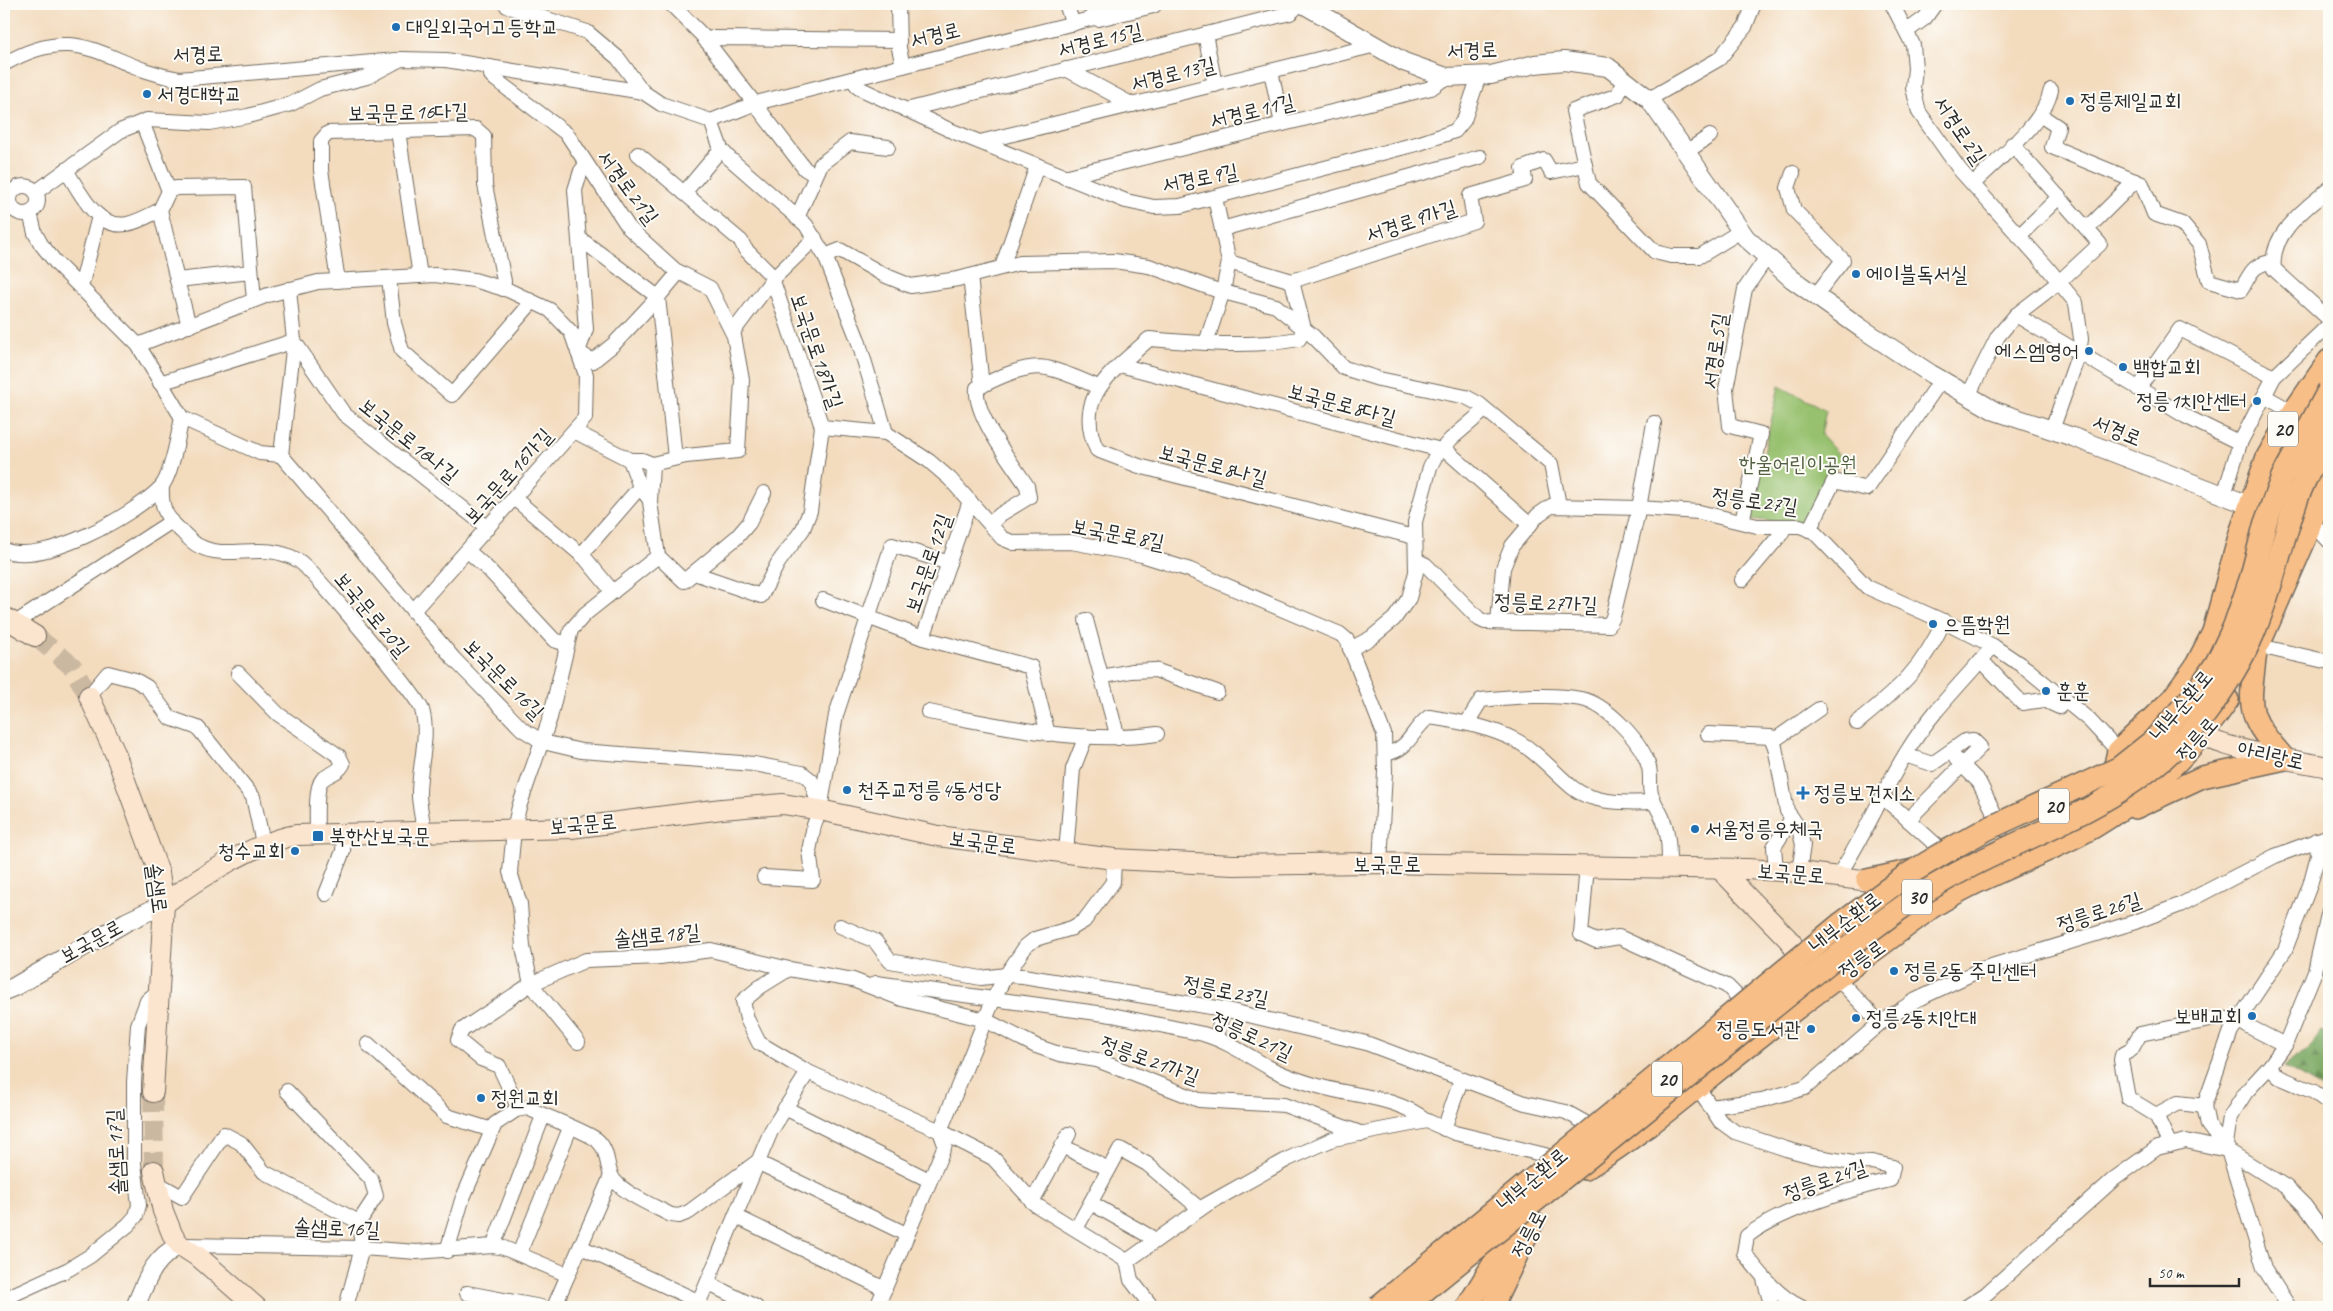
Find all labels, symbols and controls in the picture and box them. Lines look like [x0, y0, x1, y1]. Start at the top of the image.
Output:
place label: 대일외국어고등학교 [406, 14, 558, 40]
street label: 서경로 [907, 16, 963, 54]
street label: 서경로15길 [1055, 17, 1145, 63]
marker: 대일외국어고등학교 [390, 21, 402, 33]
street label: 서경로 [1446, 36, 1498, 64]
street label: 서경로 [172, 41, 224, 67]
street label: 서경로13길 [1128, 51, 1218, 97]
place label: 서경대학교 [157, 81, 242, 107]
marker: 서경대학교 [141, 88, 153, 100]
street label: 서경로11길 [1207, 88, 1297, 134]
place label: 정릉제일교회 [2080, 88, 2181, 114]
street label: 서경로2길 [1928, 91, 1992, 169]
marker: 정릉제일교회 [2064, 95, 2076, 107]
street label: 보국문로16다길 [348, 98, 468, 126]
street label: 서경로21길 [592, 145, 664, 229]
street label: 서경로9길 [1160, 158, 1240, 198]
street label: 서경로9가길 [1362, 194, 1460, 248]
place label: 에이블독서실 [1866, 261, 1967, 287]
marker: 에이블독서실 [1850, 268, 1862, 280]
street label: 보국문로18가길 [785, 290, 849, 412]
street label: 서경로5길 [1697, 311, 1733, 391]
place label: 에스엠영어 [1995, 338, 2079, 364]
marker: 에스엠영어 [2083, 345, 2095, 357]
place label: 백합교회 [2133, 354, 2201, 380]
marker: 백합교회 [2117, 361, 2129, 373]
street label: 보국문로8다길 [1285, 377, 1399, 431]
place label: 정릉1치안센터 [2136, 388, 2247, 414]
street label: 보국문로16나길 [354, 392, 464, 488]
marker: 정릉1치안센터 [2251, 395, 2263, 407]
street label: 서경로 [2089, 408, 2145, 452]
road number: 20 [2268, 412, 2298, 446]
street label: 보국문로16가길 [458, 423, 558, 529]
street label: 보국문로8나길 [1156, 438, 1270, 492]
park label: 한울어린이공원 [1739, 451, 1857, 477]
street label: 정릉로27길 [1710, 482, 1800, 520]
street label: 보국문로12길 [899, 510, 957, 616]
street label: 보국문로8길 [1069, 512, 1167, 556]
street label: 보국문로20길 [329, 566, 415, 662]
street label: 정릉로27가길 [1494, 588, 1598, 618]
place label: 으뜸학원 [1943, 611, 2011, 637]
marker: 으뜸학원 [1927, 618, 1939, 630]
street label: 보국문로16길 [458, 633, 550, 725]
street label: 내부순환로 [2144, 664, 2218, 746]
place label: 훈훈 [2056, 678, 2090, 704]
marker: 훈훈 [2040, 685, 2052, 697]
street label: 정릉로 [2171, 711, 2223, 767]
street label: 아리랑로 [2235, 735, 2307, 775]
place label: 천주교정릉4동성당 [857, 777, 1002, 803]
place label: 정릉보건지소 [1814, 780, 1915, 806]
marker: 천주교정릉4동성당 [841, 784, 853, 796]
marker: 정릉보건지소 [1796, 786, 1810, 800]
road number: 20 [2039, 788, 2069, 824]
street label: 보국문로 [548, 808, 618, 840]
place label: 서울정릉우체국 [1705, 816, 1823, 842]
place label: 북한산보국문 [329, 823, 430, 849]
marker: 서울정릉우체국 [1689, 823, 1701, 835]
street label: 보국문로 [948, 824, 1018, 860]
marker: 북한산보국문 [311, 829, 325, 843]
place label: 청수교회 [217, 838, 285, 864]
marker: 청수교회 [289, 845, 301, 857]
street label: 보국문로 [1353, 851, 1421, 877]
street label: 보국문로 [1756, 857, 1826, 889]
street label: 솔샘로 [141, 861, 173, 915]
road number: 30 [1902, 880, 1932, 914]
street label: 내부순환로 [1804, 886, 1886, 958]
street label: 정릉로26길 [2054, 886, 2144, 938]
street label: 보국문로 [55, 913, 127, 969]
street label: 솔샘로18길 [613, 918, 701, 952]
street label: 정릉로 [1834, 934, 1890, 984]
place label: 정릉2동 주민센터 [1904, 958, 2037, 984]
marker: 정릉2동 주민센터 [1888, 965, 1900, 977]
street label: 정릉로23길 [1181, 970, 1271, 1012]
place label: 보배교회 [2174, 1003, 2242, 1029]
place label: 정릉2동치안대 [1866, 1005, 1977, 1031]
street label: 정릉로21길 [1207, 1006, 1297, 1066]
marker: 보배교회 [2246, 1010, 2258, 1022]
marker: 정릉2동치안대 [1850, 1012, 1862, 1024]
place label: 정릉도서관 [1717, 1016, 1801, 1042]
marker: 정릉도서관 [1805, 1023, 1817, 1035]
street label: 정릉로21가길 [1097, 1030, 1203, 1090]
road number: 20 [1652, 1062, 1682, 1096]
place label: 정원교회 [491, 1085, 559, 1111]
marker: 정원교회 [475, 1092, 487, 1104]
street label: 솔샘로17길 [101, 1108, 131, 1196]
street label: 내부순환로 [1491, 1142, 1573, 1216]
street label: 정릉로24길 [1780, 1154, 1870, 1206]
street label: 정릉로 [1506, 1206, 1552, 1262]
street label: 솔샘로16길 [293, 1213, 381, 1243]
scale bar [2150, 1256, 2239, 1288]
text: 50 m [2158, 1264, 2185, 1283]

